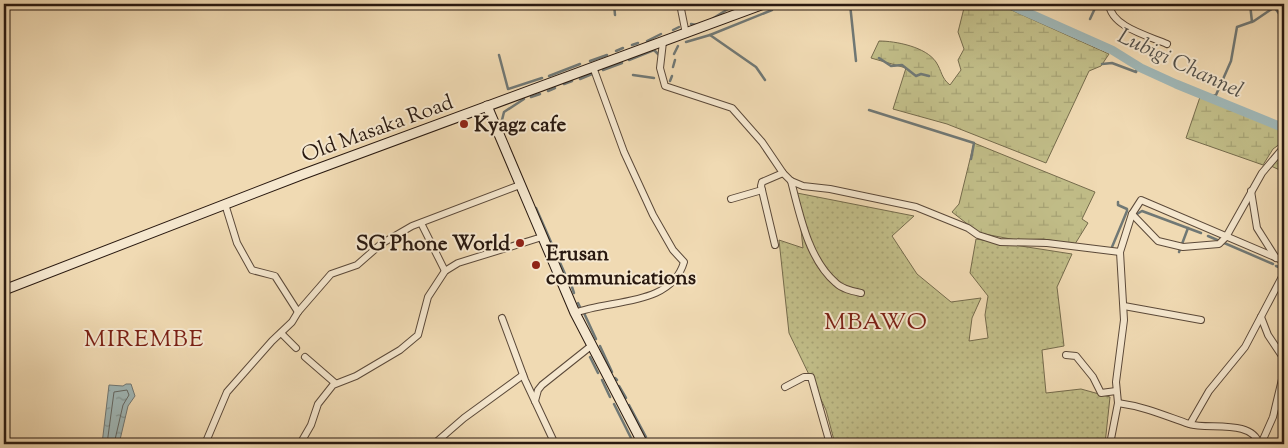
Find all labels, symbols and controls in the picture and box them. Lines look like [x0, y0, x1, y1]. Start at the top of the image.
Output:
water label: Lubigi Channel [1112, 22, 1248, 108]
street label: Old Masaka Road [298, 88, 458, 171]
place label: Kyagz cafe [474, 111, 567, 141]
marker: Kyagz cafe [458, 118, 470, 130]
place label: SG Phone World [356, 230, 510, 260]
marker: SG Phone World [514, 237, 526, 249]
place label: Erusan communications [546, 240, 696, 294]
marker: Erusan communications [530, 259, 542, 271]
district label: MBAWO [824, 306, 928, 340]
district label: MIREMBE [84, 323, 204, 357]

